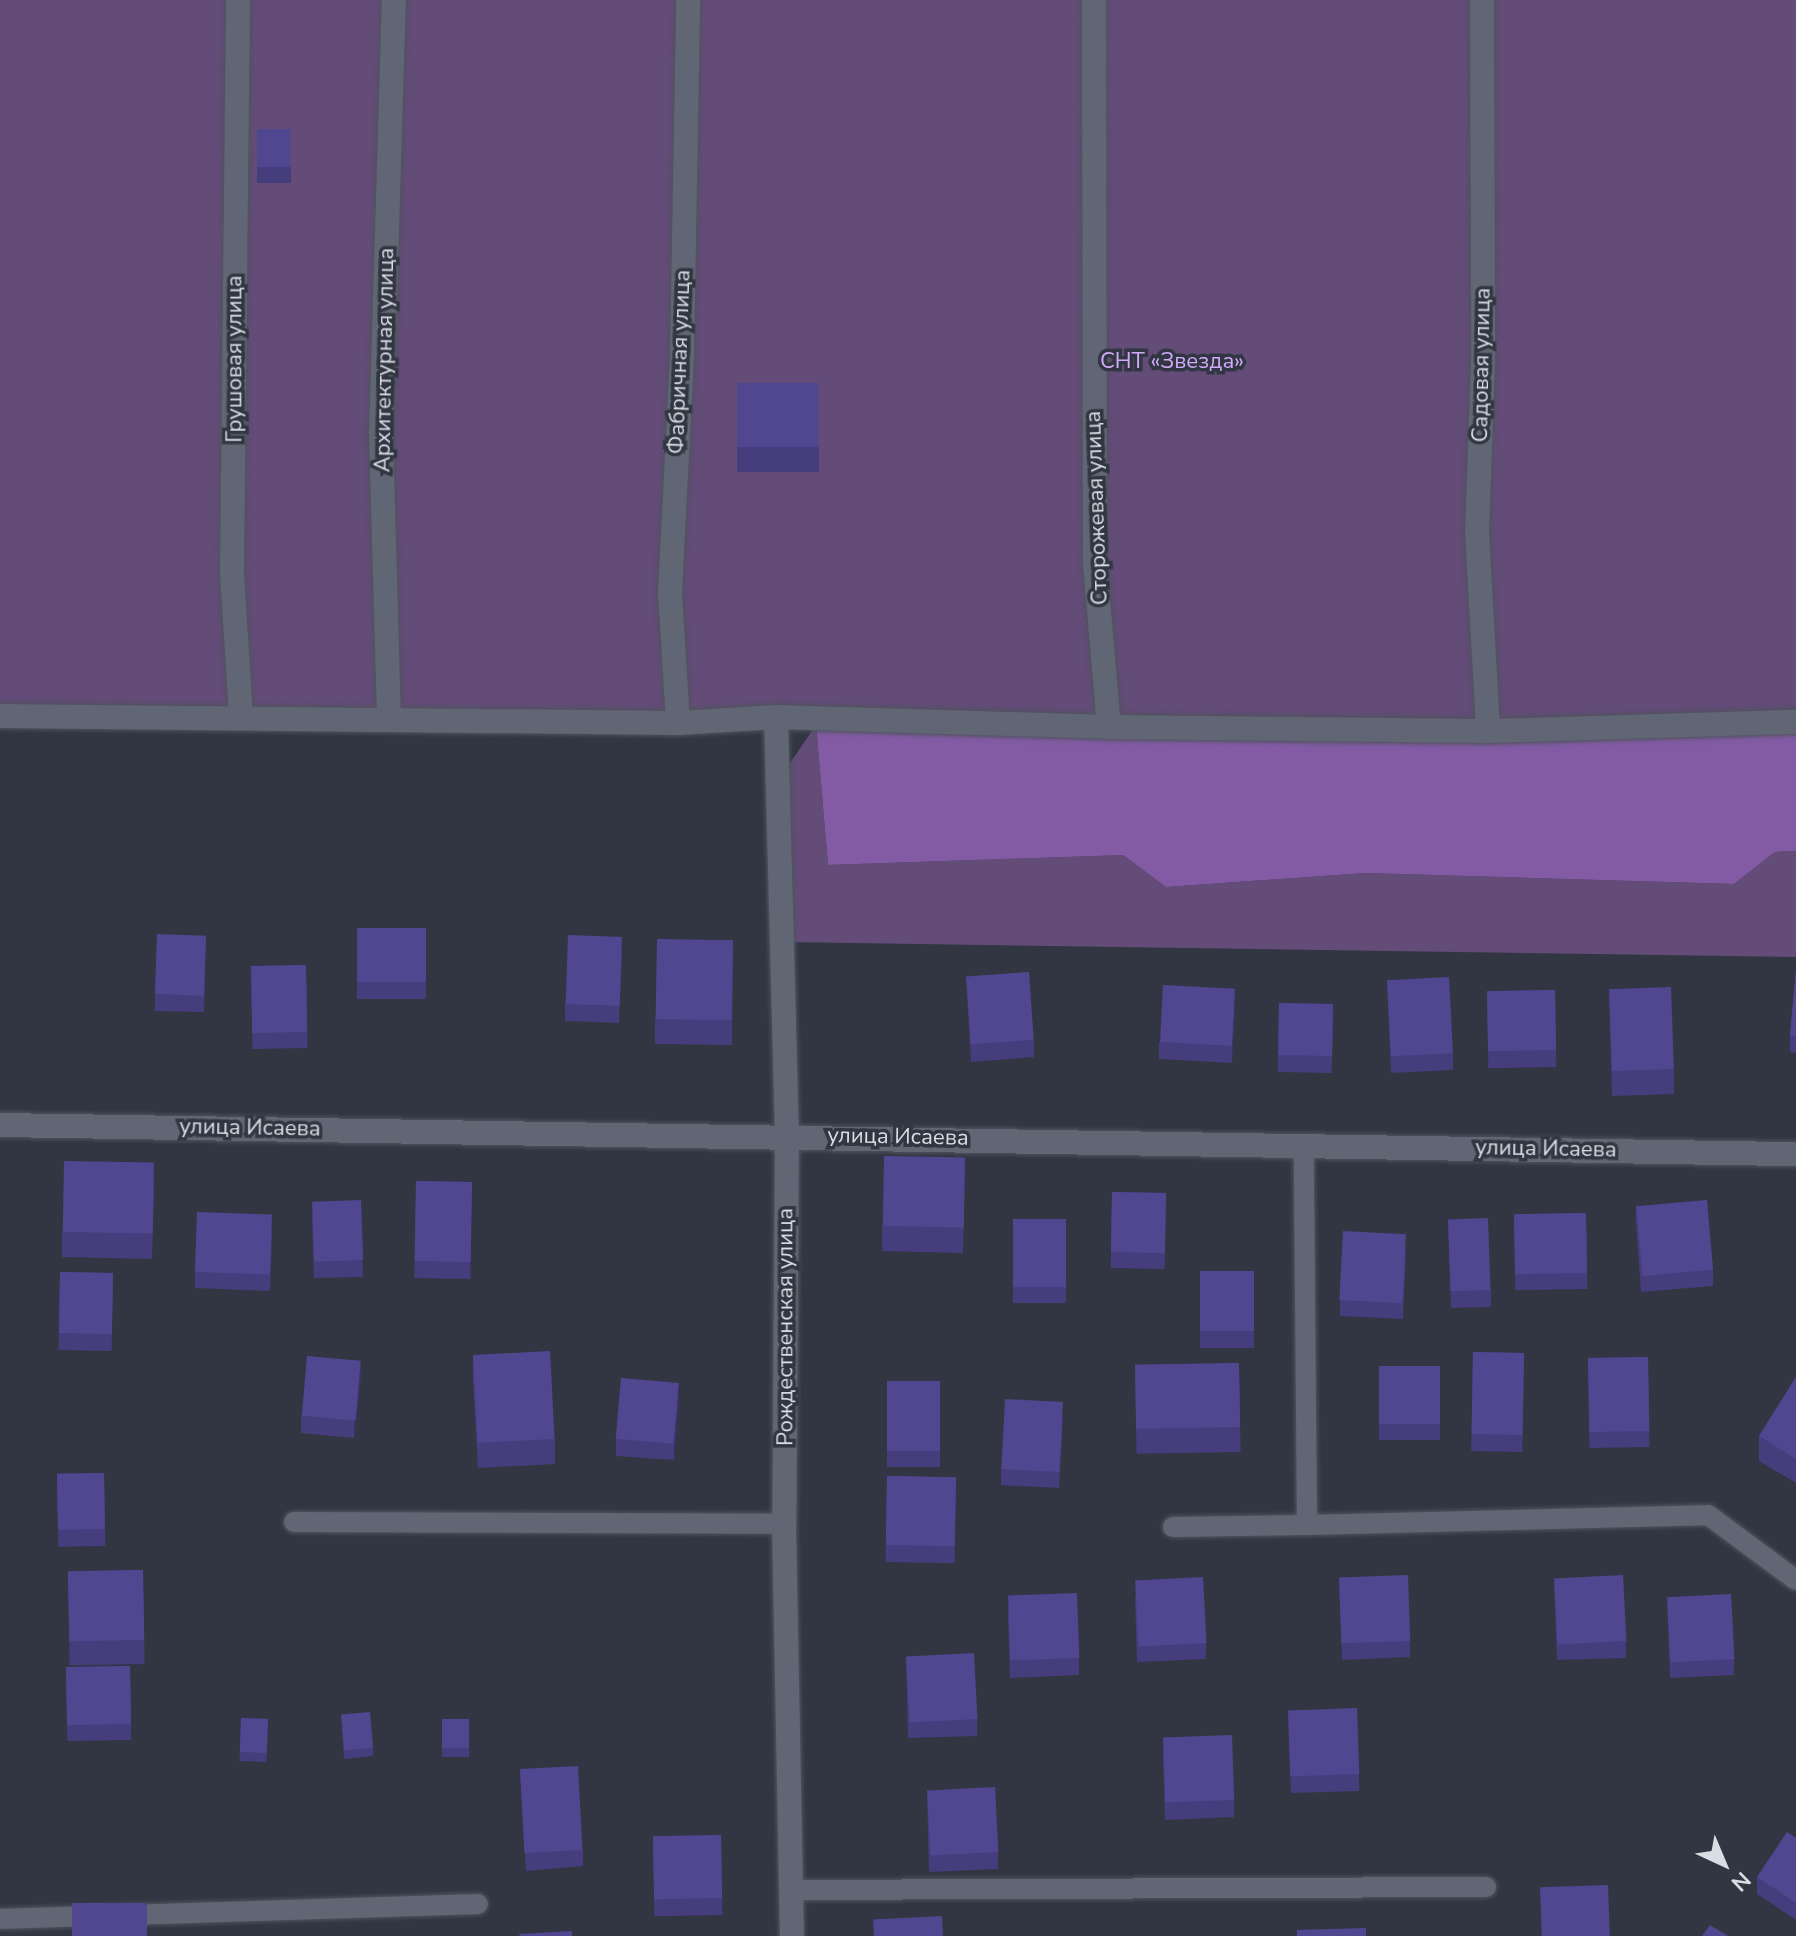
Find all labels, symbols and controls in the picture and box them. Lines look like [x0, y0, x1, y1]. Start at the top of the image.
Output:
street label: Архитектурная улица [370, 247, 400, 473]
street label: Фабричная улица [664, 269, 696, 455]
street label: Грушовая улица [222, 275, 248, 443]
street label: Садовая улица [1467, 287, 1497, 443]
park label: СНТ «Звезда» [1100, 349, 1244, 375]
street label: Сторожевая улица [1080, 410, 1114, 606]
street label: улица Исаева [179, 1114, 321, 1142]
street label: улица Исаева [827, 1123, 969, 1151]
street label: улица Исаева [1475, 1135, 1617, 1163]
street label: Рождественская улица [773, 1208, 799, 1446]
north arrow [1684, 1824, 1764, 1904]
text: N [1724, 1865, 1757, 1898]

